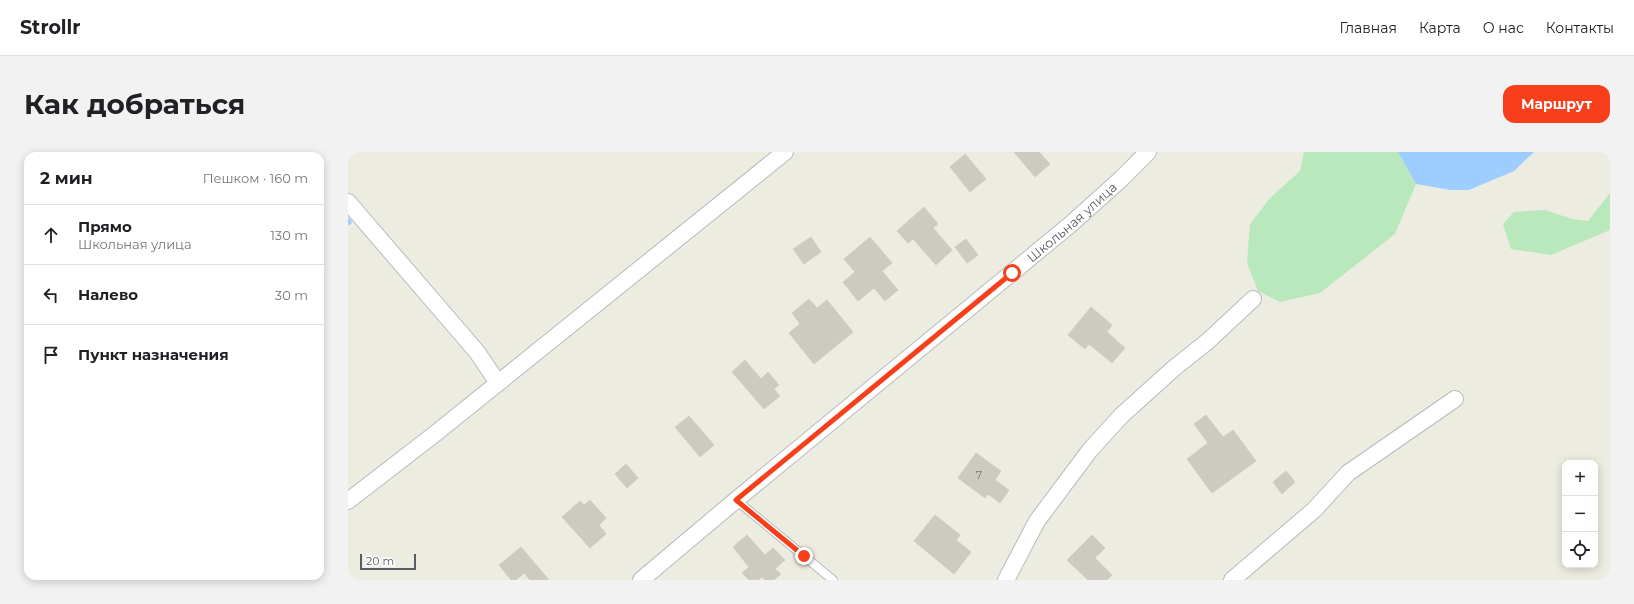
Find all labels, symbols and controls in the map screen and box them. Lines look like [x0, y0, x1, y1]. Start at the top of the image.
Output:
text: Strollr [20, 16, 81, 39]
text: Главная [1339, 19, 1397, 37]
text: Карта [1419, 19, 1461, 37]
text: О нас [1483, 19, 1524, 37]
text: Контакты [1546, 19, 1614, 37]
button: Маршрут [1503, 85, 1610, 123]
text: Как добраться [24, 87, 245, 121]
text: 2 мин [40, 168, 93, 188]
text: Пешком · 160 m [203, 170, 308, 186]
street label: Школьная улица [1023, 179, 1120, 265]
text: Прямо [78, 217, 132, 236]
icon: ahead [40, 224, 62, 246]
text: 130 m [270, 227, 308, 243]
text: Школьная улица [78, 236, 192, 252]
route start [1003, 264, 1021, 282]
icon: left [40, 284, 62, 306]
text: Налево [78, 285, 138, 304]
text: 30 m [275, 287, 308, 303]
icon: arrive [40, 344, 62, 366]
text: Пункт назначения [78, 345, 229, 364]
map controls [1562, 460, 1598, 568]
button: + [1562, 460, 1598, 496]
house number: 7 [976, 468, 982, 482]
button: − [1562, 496, 1598, 532]
button: locate [1562, 532, 1598, 568]
route end [795, 547, 813, 565]
scale bar [360, 552, 416, 571]
text: 20 m [366, 554, 394, 568]

